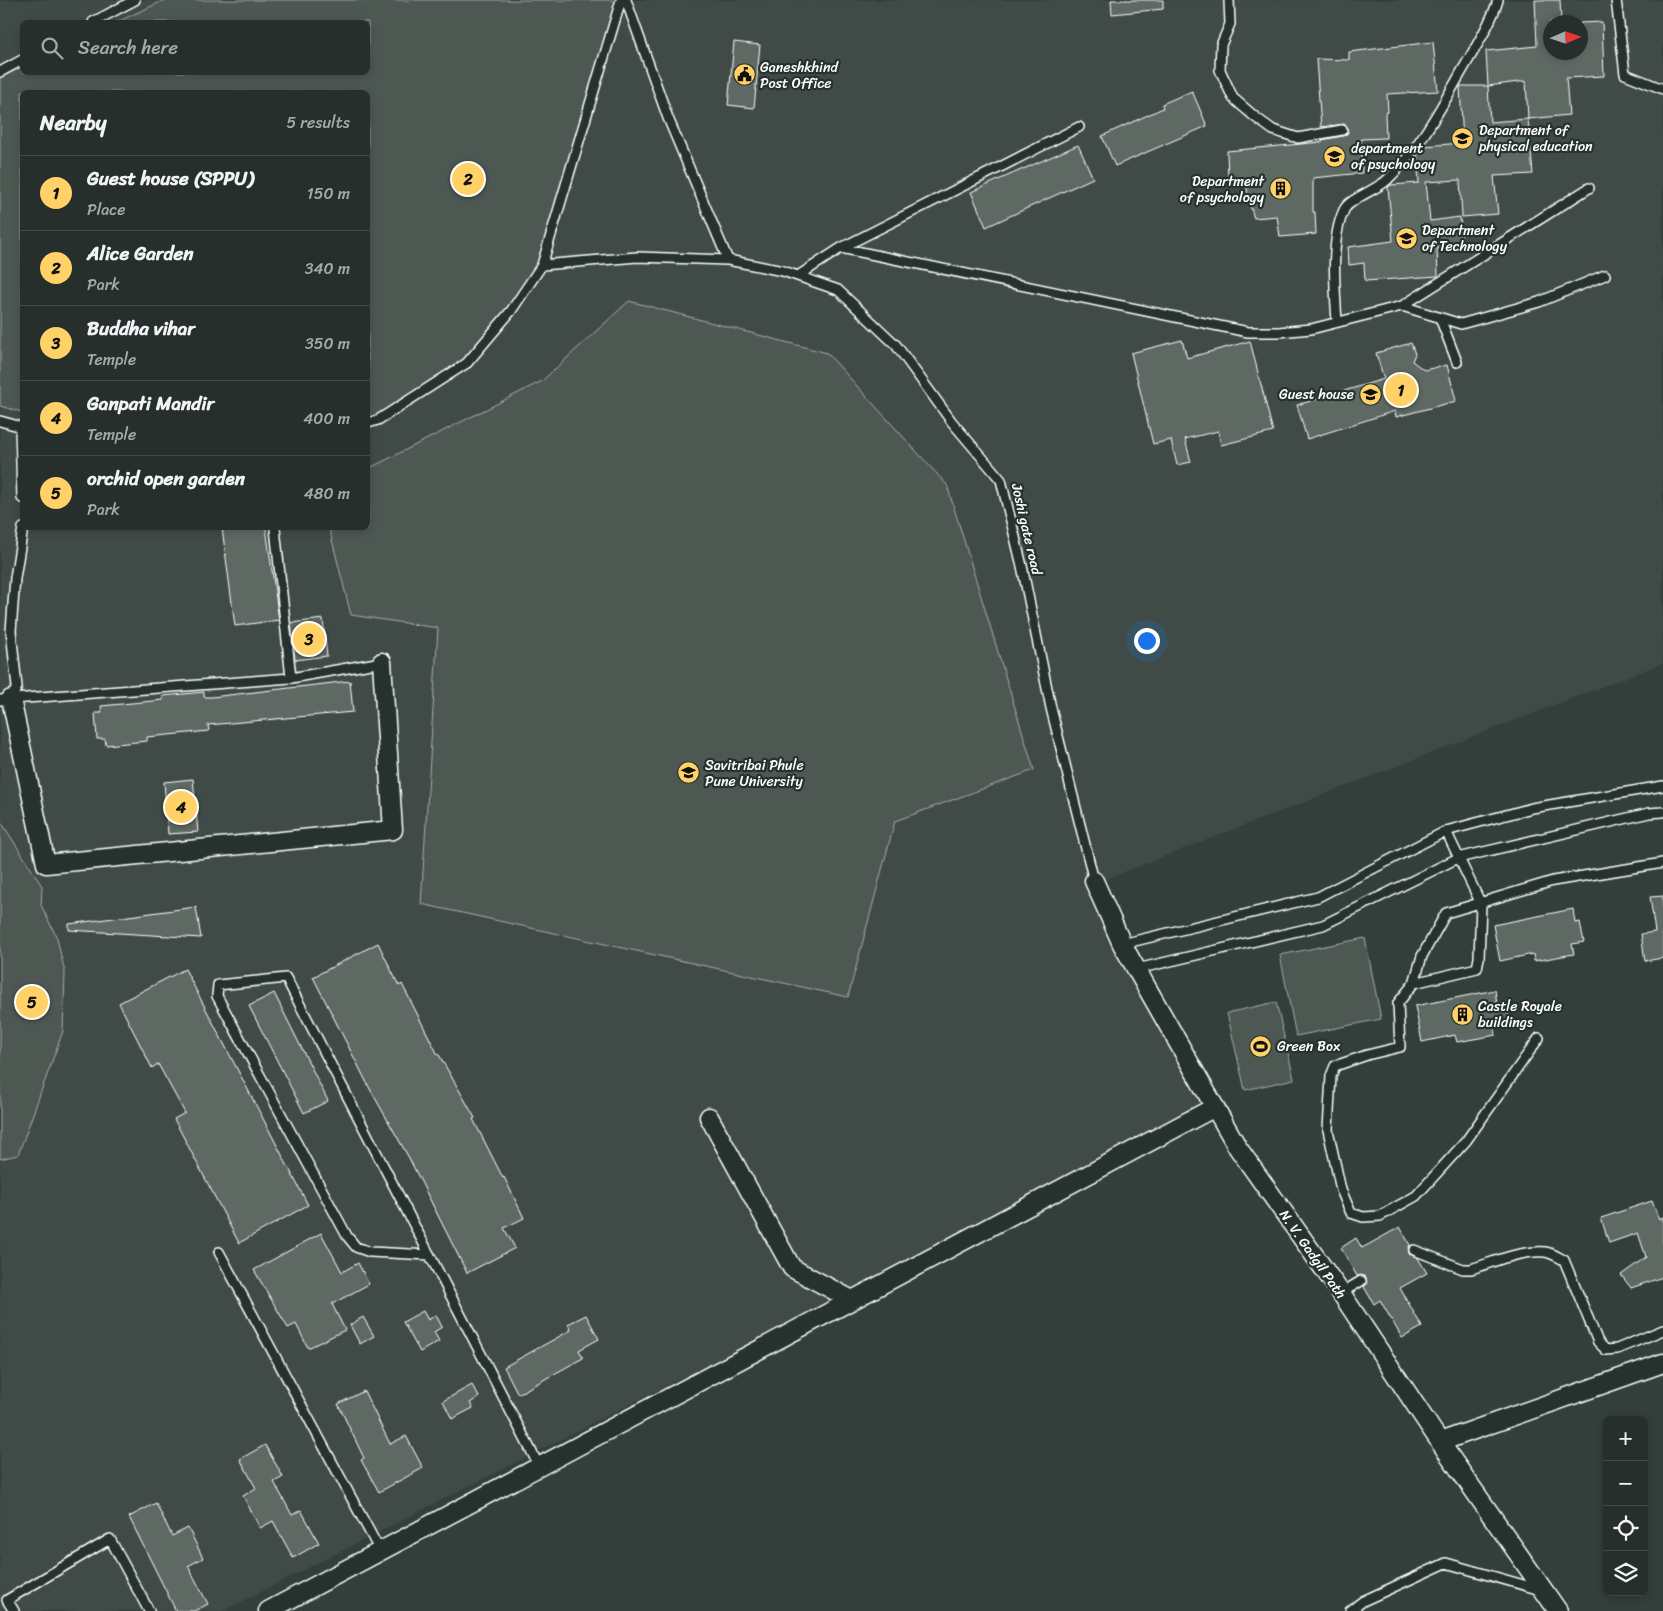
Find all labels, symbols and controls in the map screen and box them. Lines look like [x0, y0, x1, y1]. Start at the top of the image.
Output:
north arrow [1543, 15, 1588, 60]
search box [20, 20, 370, 75]
text: Search here [78, 31, 178, 64]
icon: search [38, 34, 66, 62]
place label: Ganeshkhind Post Office [760, 55, 840, 96]
public building icon: Ganeshkhind Post Office [732, 63, 756, 87]
text: Nearby [40, 104, 106, 142]
text: 5 results [286, 108, 350, 137]
place label: Department of physical education [1478, 118, 1593, 159]
school or university icon: Department of physical education [1451, 126, 1475, 150]
place label: department of psychology [1351, 136, 1436, 177]
school or university icon: department of psychology [1323, 144, 1347, 168]
pin: 2 [452, 160, 484, 198]
text: Guest house (SPPU) [87, 162, 254, 195]
place label: Department of psychology [1180, 169, 1265, 210]
building icon: Department of psychology [1268, 177, 1292, 201]
text: 1 [53, 179, 59, 208]
text: 150 m [307, 179, 350, 208]
text: Place [87, 195, 126, 224]
place label: Department of Technology [1422, 218, 1508, 259]
school or university icon: Department of Technology [1394, 226, 1418, 250]
text: Alice Garden [87, 237, 194, 270]
text: 2 [51, 254, 61, 283]
text: 340 m [305, 254, 350, 283]
text: Park [87, 270, 120, 299]
text: Buddha vihar [87, 312, 195, 345]
text: 3 [52, 329, 60, 358]
text: 350 m [305, 329, 350, 358]
text: Temple [87, 345, 136, 374]
pin: 1 [1385, 371, 1417, 409]
place label: Guest house [1279, 382, 1354, 407]
school or university icon: Guest house [1358, 382, 1382, 406]
text: Ganpati Mandir [87, 387, 214, 420]
text: 4 [51, 404, 61, 433]
text: 400 m [303, 404, 350, 433]
text: Temple [87, 420, 136, 449]
text: orchid open garden [87, 462, 245, 495]
text: 5 [51, 479, 61, 508]
text: 480 m [304, 479, 350, 508]
street label: Joshi gate road [1004, 480, 1050, 579]
text: Park [87, 495, 120, 524]
pin: 3 [293, 620, 325, 658]
your location [1134, 628, 1160, 654]
place label: Savitribai Phule Pune University [705, 753, 804, 794]
school or university icon: Savitribai Phule Pune University [677, 761, 701, 785]
pin: 4 [165, 788, 197, 826]
pin: 5 [16, 983, 48, 1021]
place label: Castle Royale buildings [1478, 994, 1562, 1035]
building icon: Castle Royale buildings [1450, 1002, 1474, 1026]
sports icon: Green Box [1249, 1034, 1273, 1058]
place label: Green Box [1277, 1034, 1341, 1059]
street label: N. V. Gadgil Path [1272, 1204, 1353, 1304]
map controls [1603, 1416, 1648, 1596]
button: + [1603, 1416, 1648, 1461]
button: − [1603, 1461, 1648, 1506]
button: locate [1603, 1506, 1648, 1551]
button: layers [1603, 1551, 1648, 1596]

